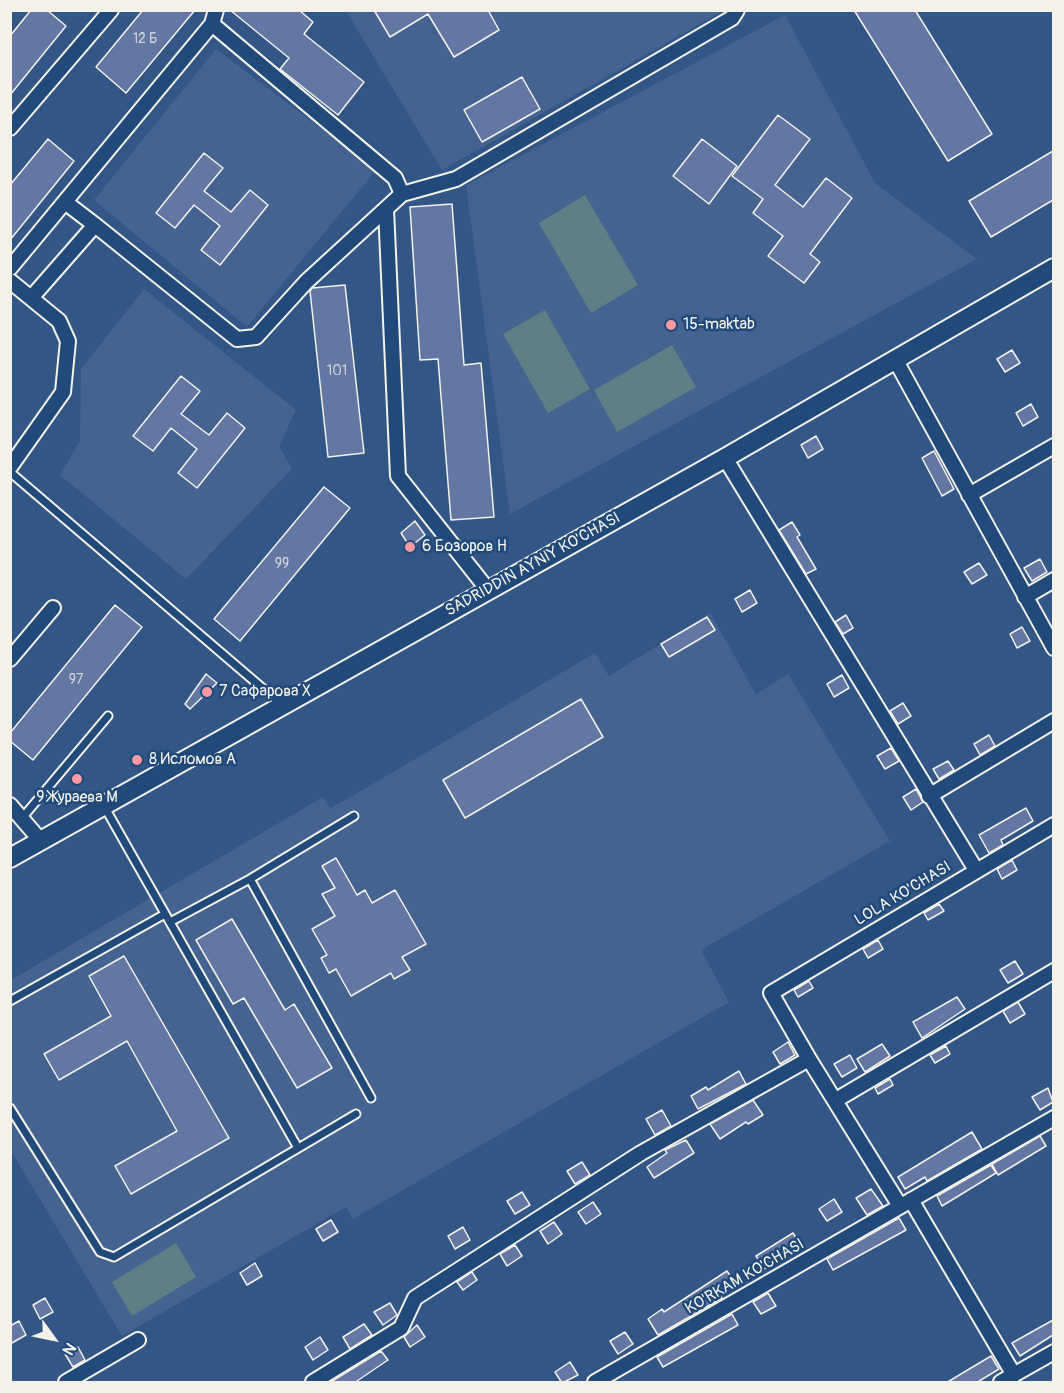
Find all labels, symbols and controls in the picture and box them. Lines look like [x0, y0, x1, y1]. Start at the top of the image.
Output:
house number: 12 Б [133, 31, 157, 47]
place label: 15-maktab [683, 315, 755, 335]
marker: 15-maktab [664, 318, 678, 332]
house number: 101 [327, 363, 347, 379]
street label: SADRIDDIN AYNIY KO'CHASI [442, 509, 624, 621]
place label: 6 Бозоров Н [422, 537, 507, 557]
marker: 6 Бозоров Н [403, 540, 417, 554]
house number: 99 [275, 556, 289, 572]
house number: 97 [69, 672, 83, 688]
place label: 7 Сафарова Х [219, 682, 311, 702]
marker: 7 Сафарова Х [200, 685, 214, 699]
place label: 8 Исломов А [149, 750, 236, 770]
marker: 8 Исломов А [130, 753, 144, 767]
marker: 9 Жураева М [70, 772, 84, 786]
place label: 9 Жураева М [36, 788, 118, 808]
street label: LOLA KO'CHASI [851, 858, 955, 930]
street label: KO'RKAM KO'CHASI [682, 1235, 808, 1319]
north arrow [24, 1309, 84, 1369]
text: N [58, 1339, 80, 1359]

